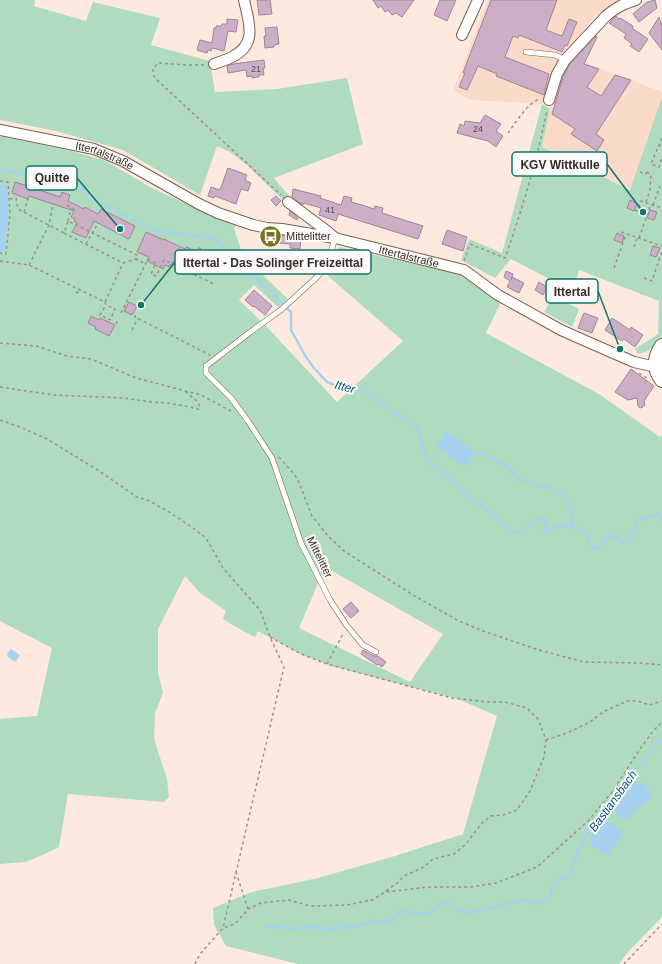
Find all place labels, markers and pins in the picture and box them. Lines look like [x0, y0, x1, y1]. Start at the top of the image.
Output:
callout: KGV Wittkulle [512, 152, 607, 176]
callout: Quitte [26, 166, 77, 190]
bus stop icon: Mittelitter [258, 223, 284, 249]
place label: Mittelitter [286, 230, 331, 242]
callout: Ittertal - Das Solinger Freizeittal [175, 250, 371, 274]
callout: Ittertal [546, 279, 598, 303]

